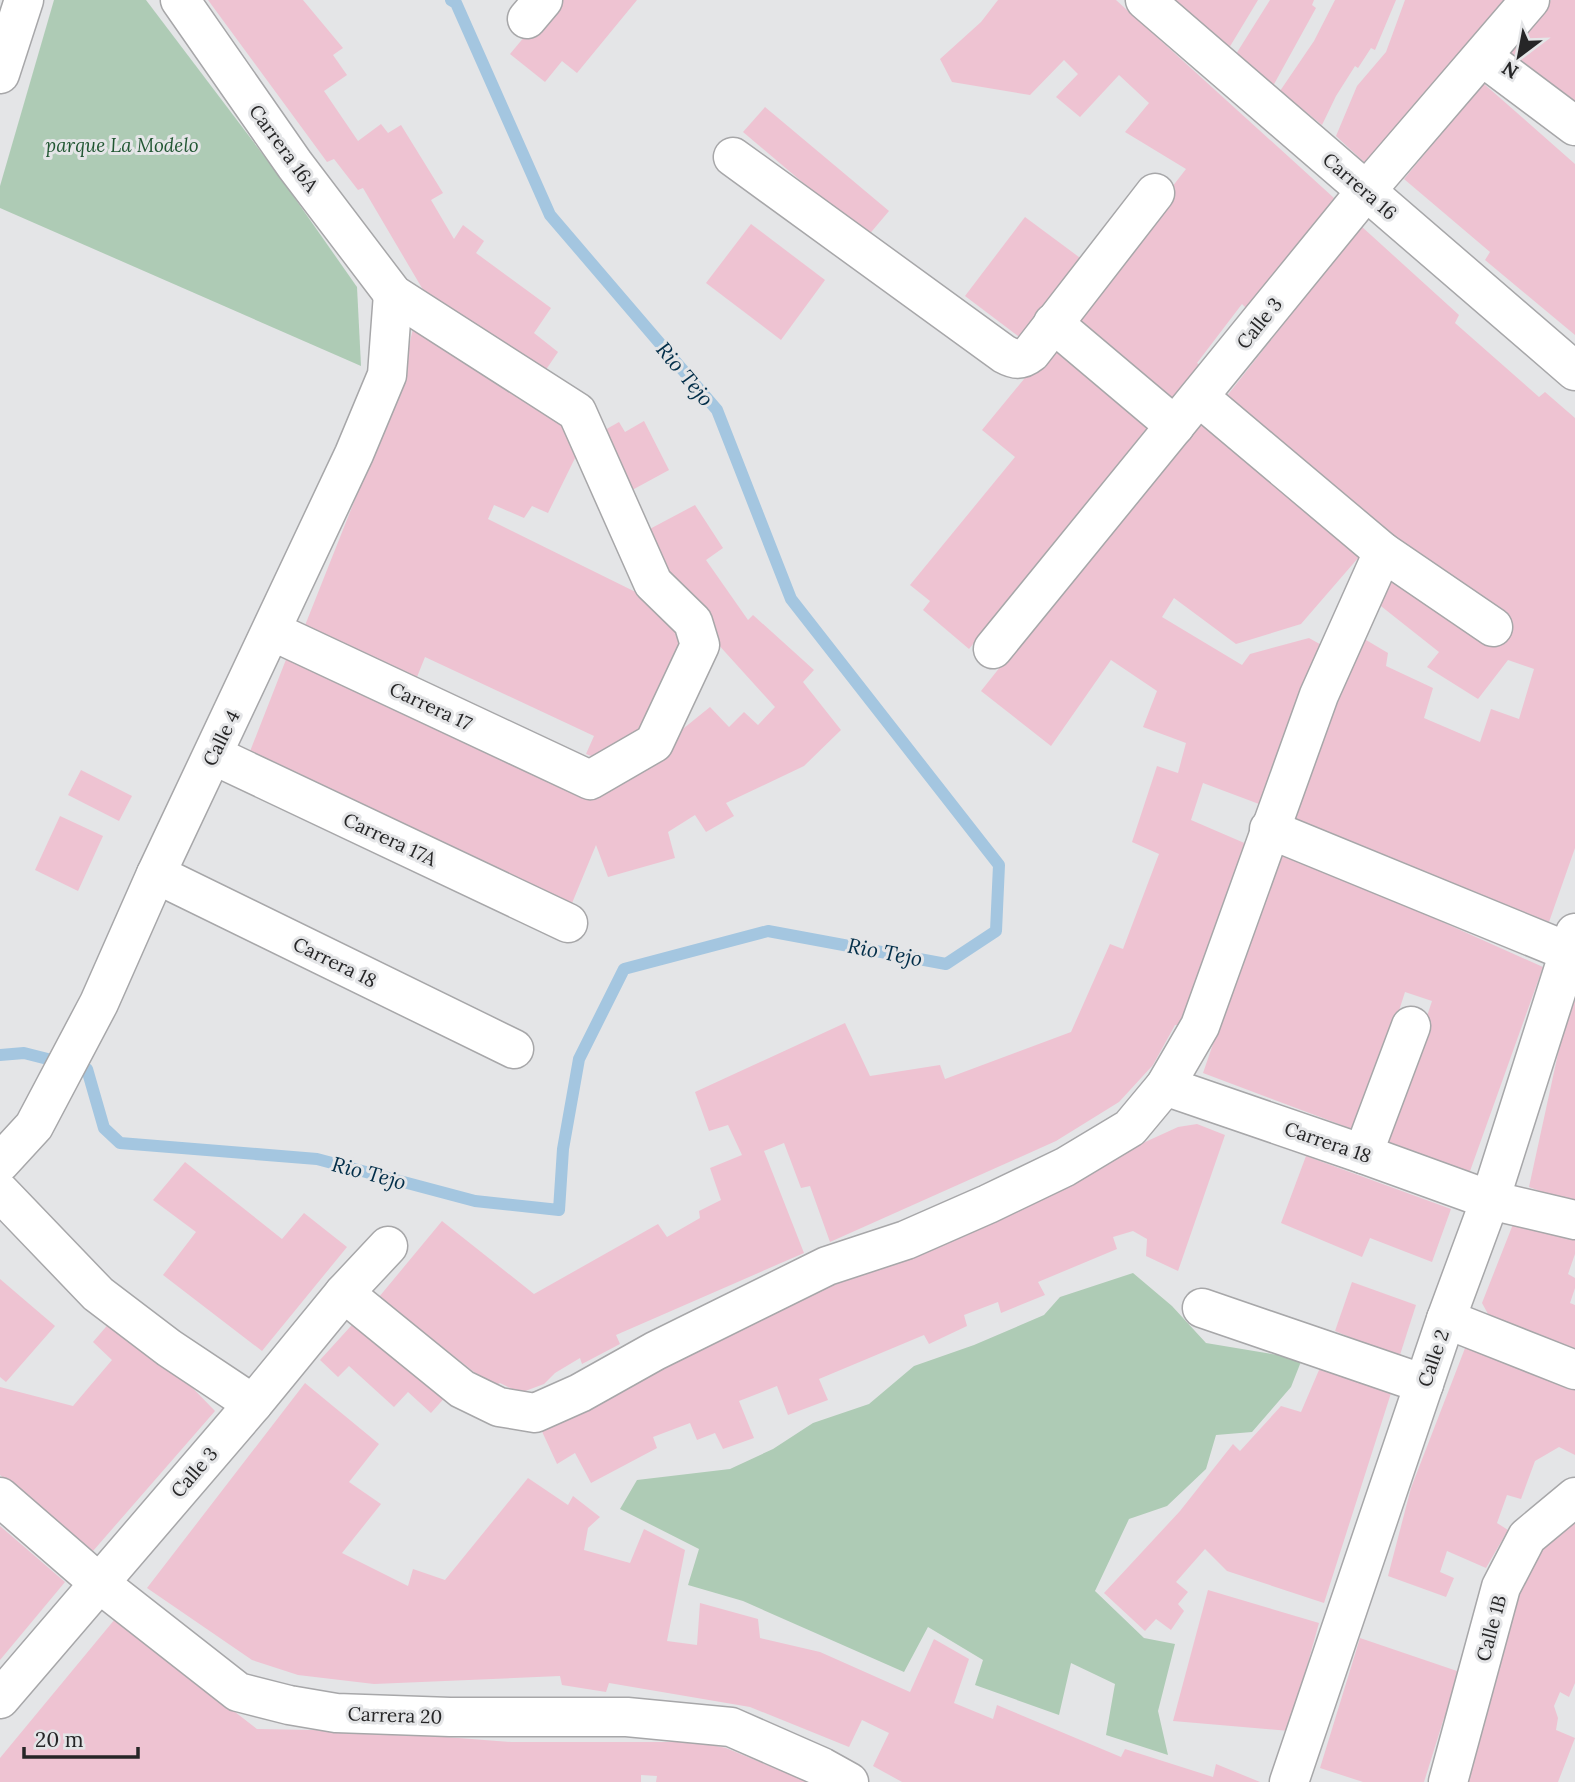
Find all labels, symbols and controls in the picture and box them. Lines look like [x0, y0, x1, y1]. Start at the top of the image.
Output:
north arrow [1484, 21, 1554, 91]
text: N [1497, 56, 1523, 84]
street label: Carrera 16A [244, 100, 324, 197]
park label: parque La Modelo [45, 133, 199, 157]
street label: Carrera 16 [1318, 147, 1402, 225]
street label: Calle 3 [1231, 292, 1287, 354]
water label: Rio Tejo [650, 336, 720, 412]
street label: Carrera 17 [386, 676, 476, 736]
street label: Calle 4 [197, 706, 245, 770]
street label: Carrera 17A [340, 807, 441, 871]
street label: Carrera 18 [289, 931, 381, 993]
water label: Rio Tejo [845, 932, 925, 972]
street label: Carrera 18 [1281, 1116, 1375, 1168]
water label: Rio Tejo [329, 1150, 409, 1196]
street label: Calle 2 [1412, 1326, 1454, 1390]
street label: Calle 3 [165, 1442, 223, 1502]
street label: Calle 1B [1471, 1592, 1511, 1664]
street label: Carrera 20 [347, 1701, 443, 1729]
scale bar [24, 1716, 138, 1760]
text: 20 m [35, 1726, 84, 1753]

